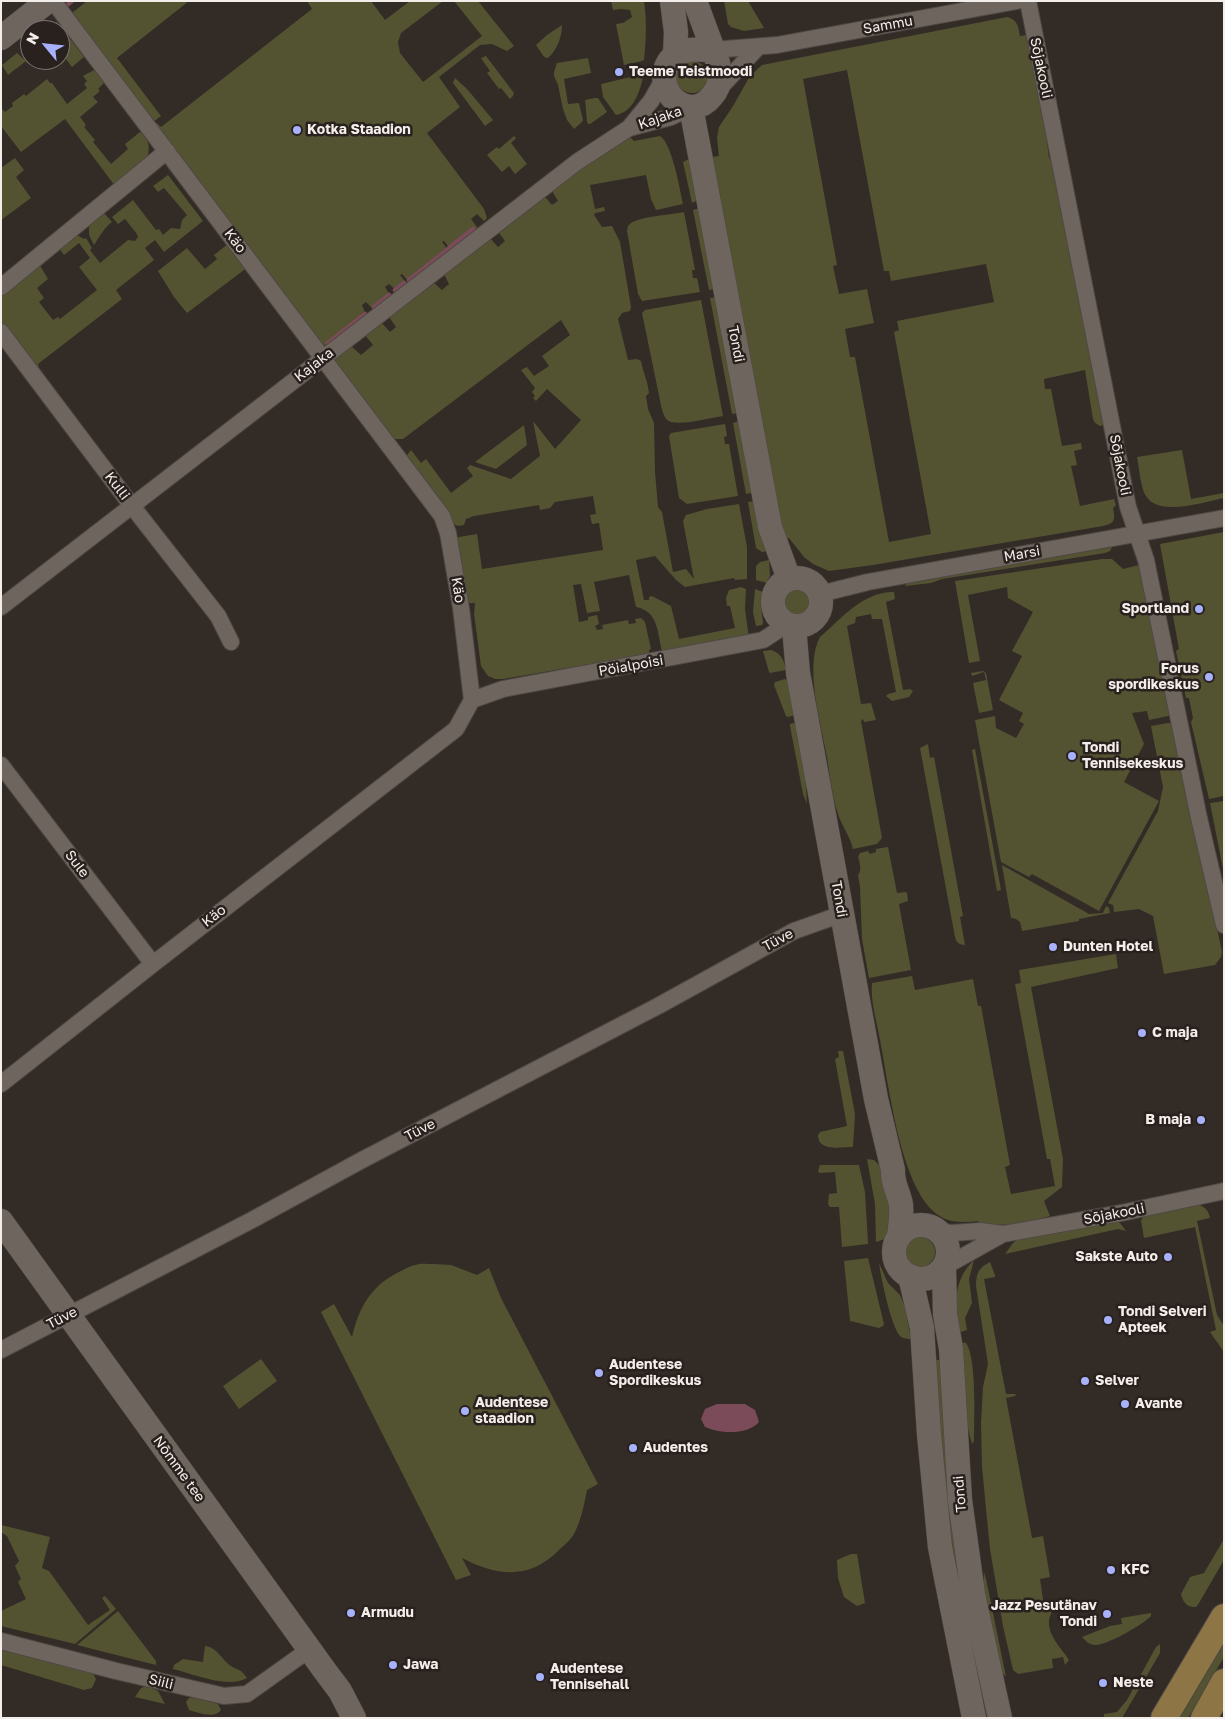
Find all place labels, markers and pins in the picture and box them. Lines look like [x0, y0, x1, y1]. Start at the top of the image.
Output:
place label: Teeme Teistmoodi [629, 64, 752, 80]
marker: Teeme Teistmoodi [613, 66, 625, 78]
place label: Kotka Staadion [307, 122, 411, 138]
marker: Kotka Staadion [291, 124, 303, 136]
place label: Sportland [1121, 601, 1189, 617]
marker: Sportland [1193, 603, 1205, 615]
place label: Forus spordikeskus [1108, 661, 1199, 694]
marker: Forus spordikeskus [1203, 671, 1215, 683]
place label: Tondi Tennisekeskus [1082, 740, 1183, 772]
marker: Tondi Tennisekeskus [1066, 750, 1078, 762]
place label: Dunten Hotel [1063, 939, 1153, 955]
marker: Dunten Hotel [1047, 941, 1059, 953]
place label: C maja [1152, 1025, 1198, 1041]
marker: C maja [1136, 1027, 1148, 1039]
place label: B maja [1145, 1112, 1191, 1128]
marker: B maja [1195, 1114, 1207, 1126]
place label: Sakste Auto [1075, 1249, 1158, 1265]
marker: Sakste Auto [1162, 1251, 1174, 1263]
place label: Tondi Selveri Apteek [1118, 1304, 1207, 1336]
marker: Tondi Selveri Apteek [1102, 1314, 1114, 1326]
place label: Audentese Spordikeskus [609, 1357, 701, 1390]
marker: Audentese Spordikeskus [593, 1367, 605, 1379]
place label: Selver [1095, 1373, 1139, 1389]
marker: Selver [1079, 1375, 1091, 1387]
place label: Audentese staadion [475, 1395, 548, 1428]
place label: Avante [1135, 1396, 1183, 1412]
marker: Avante [1119, 1398, 1131, 1410]
marker: Audentese staadion [459, 1405, 471, 1417]
place label: Audentes [643, 1440, 708, 1456]
marker: Audentes [627, 1442, 639, 1454]
place label: KFC [1121, 1562, 1149, 1578]
marker: KFC [1105, 1564, 1117, 1576]
place label: Jazz Pesutänav Tondi [991, 1598, 1097, 1630]
place label: Armudu [361, 1605, 414, 1621]
marker: Armudu [345, 1607, 357, 1619]
marker: Jazz Pesutänav Tondi [1101, 1608, 1113, 1620]
place label: Jawa [403, 1657, 438, 1673]
marker: Jawa [387, 1659, 399, 1671]
place label: Audentese Tennisehall [550, 1661, 629, 1694]
marker: Audentese Tennisehall [534, 1671, 546, 1683]
place label: Neste [1113, 1675, 1154, 1691]
marker: Neste [1097, 1677, 1109, 1689]

